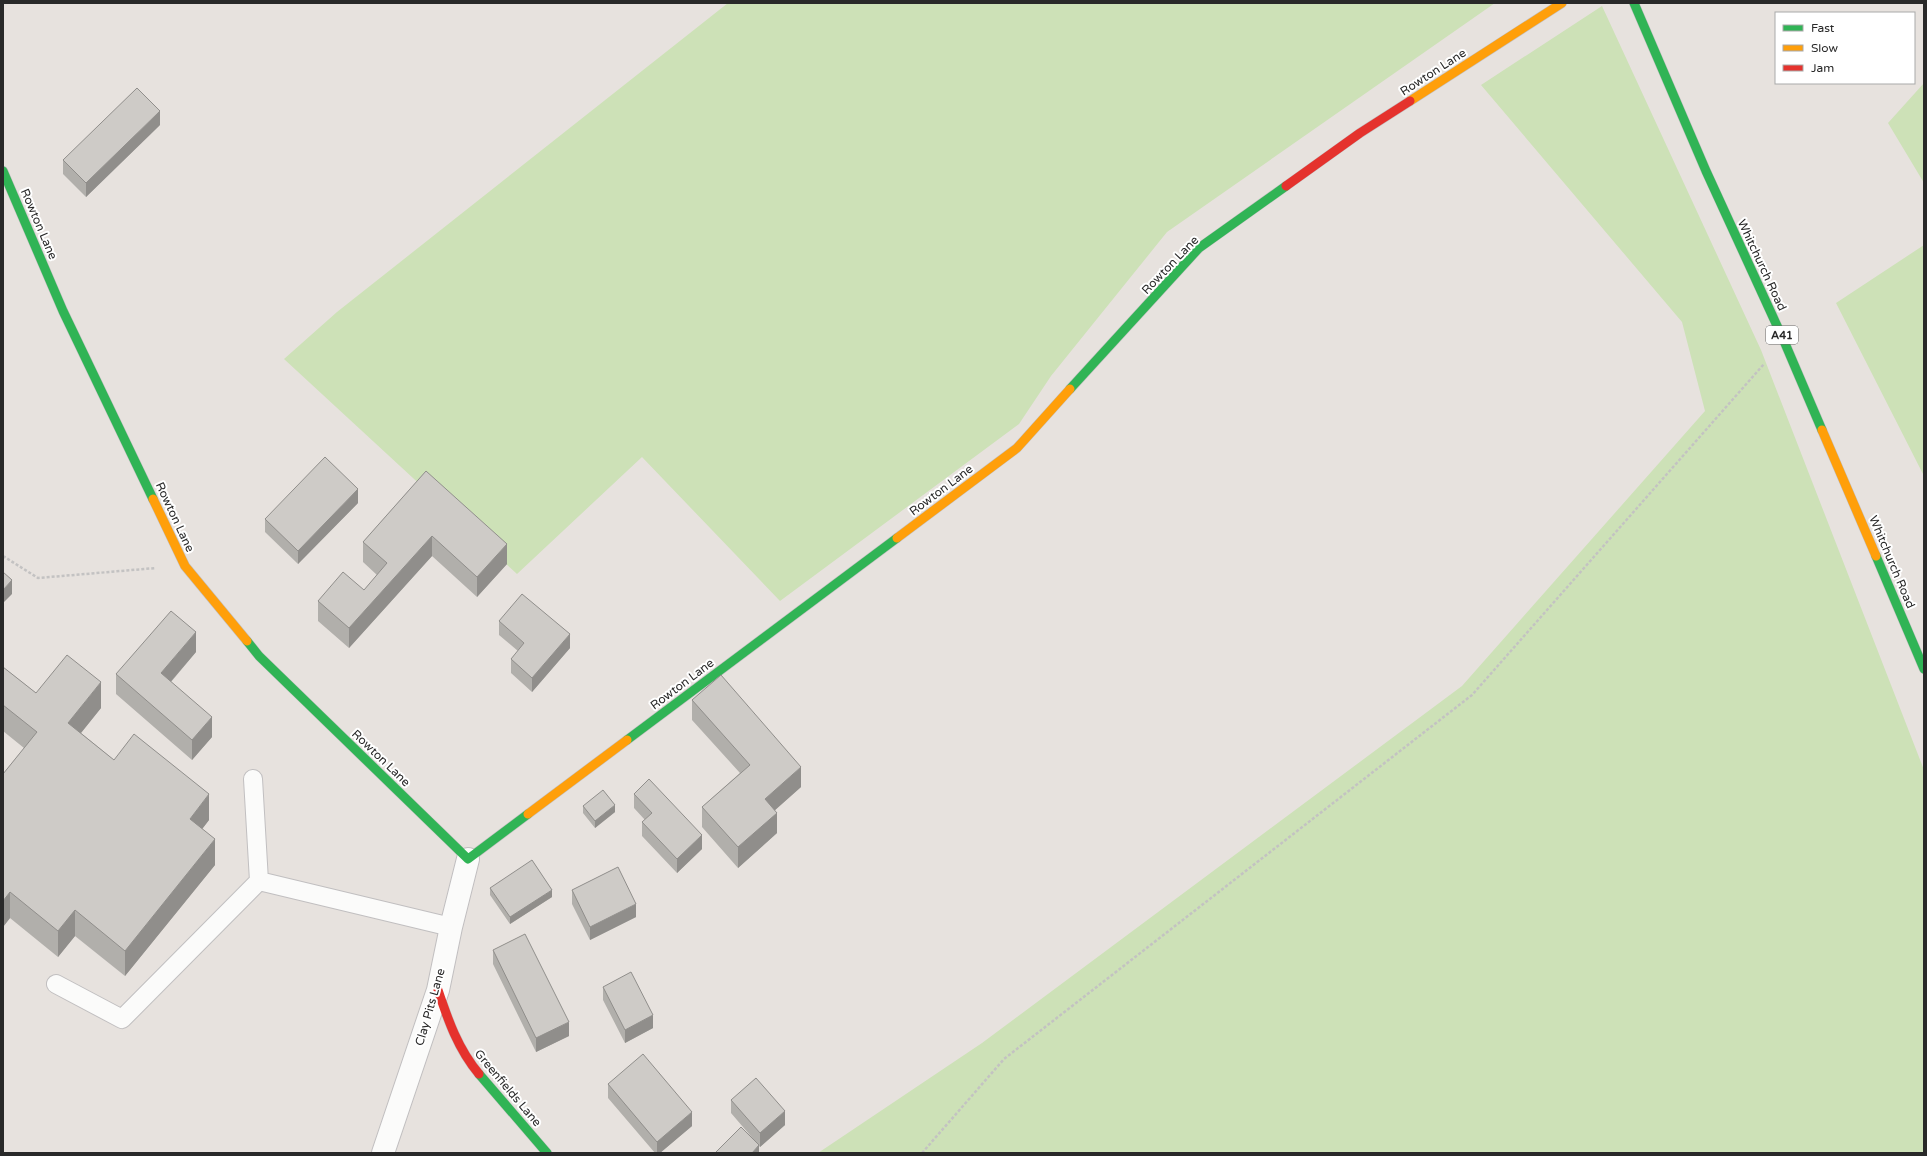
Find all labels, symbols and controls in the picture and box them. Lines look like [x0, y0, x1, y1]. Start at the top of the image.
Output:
legend [1775, 12, 1915, 84]
text: Fast [1811, 21, 1835, 35]
text: Slow [1811, 41, 1838, 55]
street label: Rowton Lane [1398, 45, 1469, 98]
text: Jam [1811, 61, 1834, 75]
street label: Rowton Lane [18, 187, 60, 262]
street label: Whitchurch Road [1735, 217, 1789, 313]
street label: Rowton Lane [1139, 233, 1201, 297]
road number: A41 [1766, 326, 1798, 344]
street label: Rowton Lane [907, 462, 976, 518]
street label: Rowton Lane [153, 480, 197, 554]
street label: Whitchurch Road [1866, 514, 1918, 610]
street label: Rowton Lane [648, 656, 717, 712]
street label: Rowton Lane [349, 727, 413, 789]
street label: Clay Pits Lane [412, 967, 448, 1047]
street label: Greenfields Lane [472, 1047, 544, 1129]

